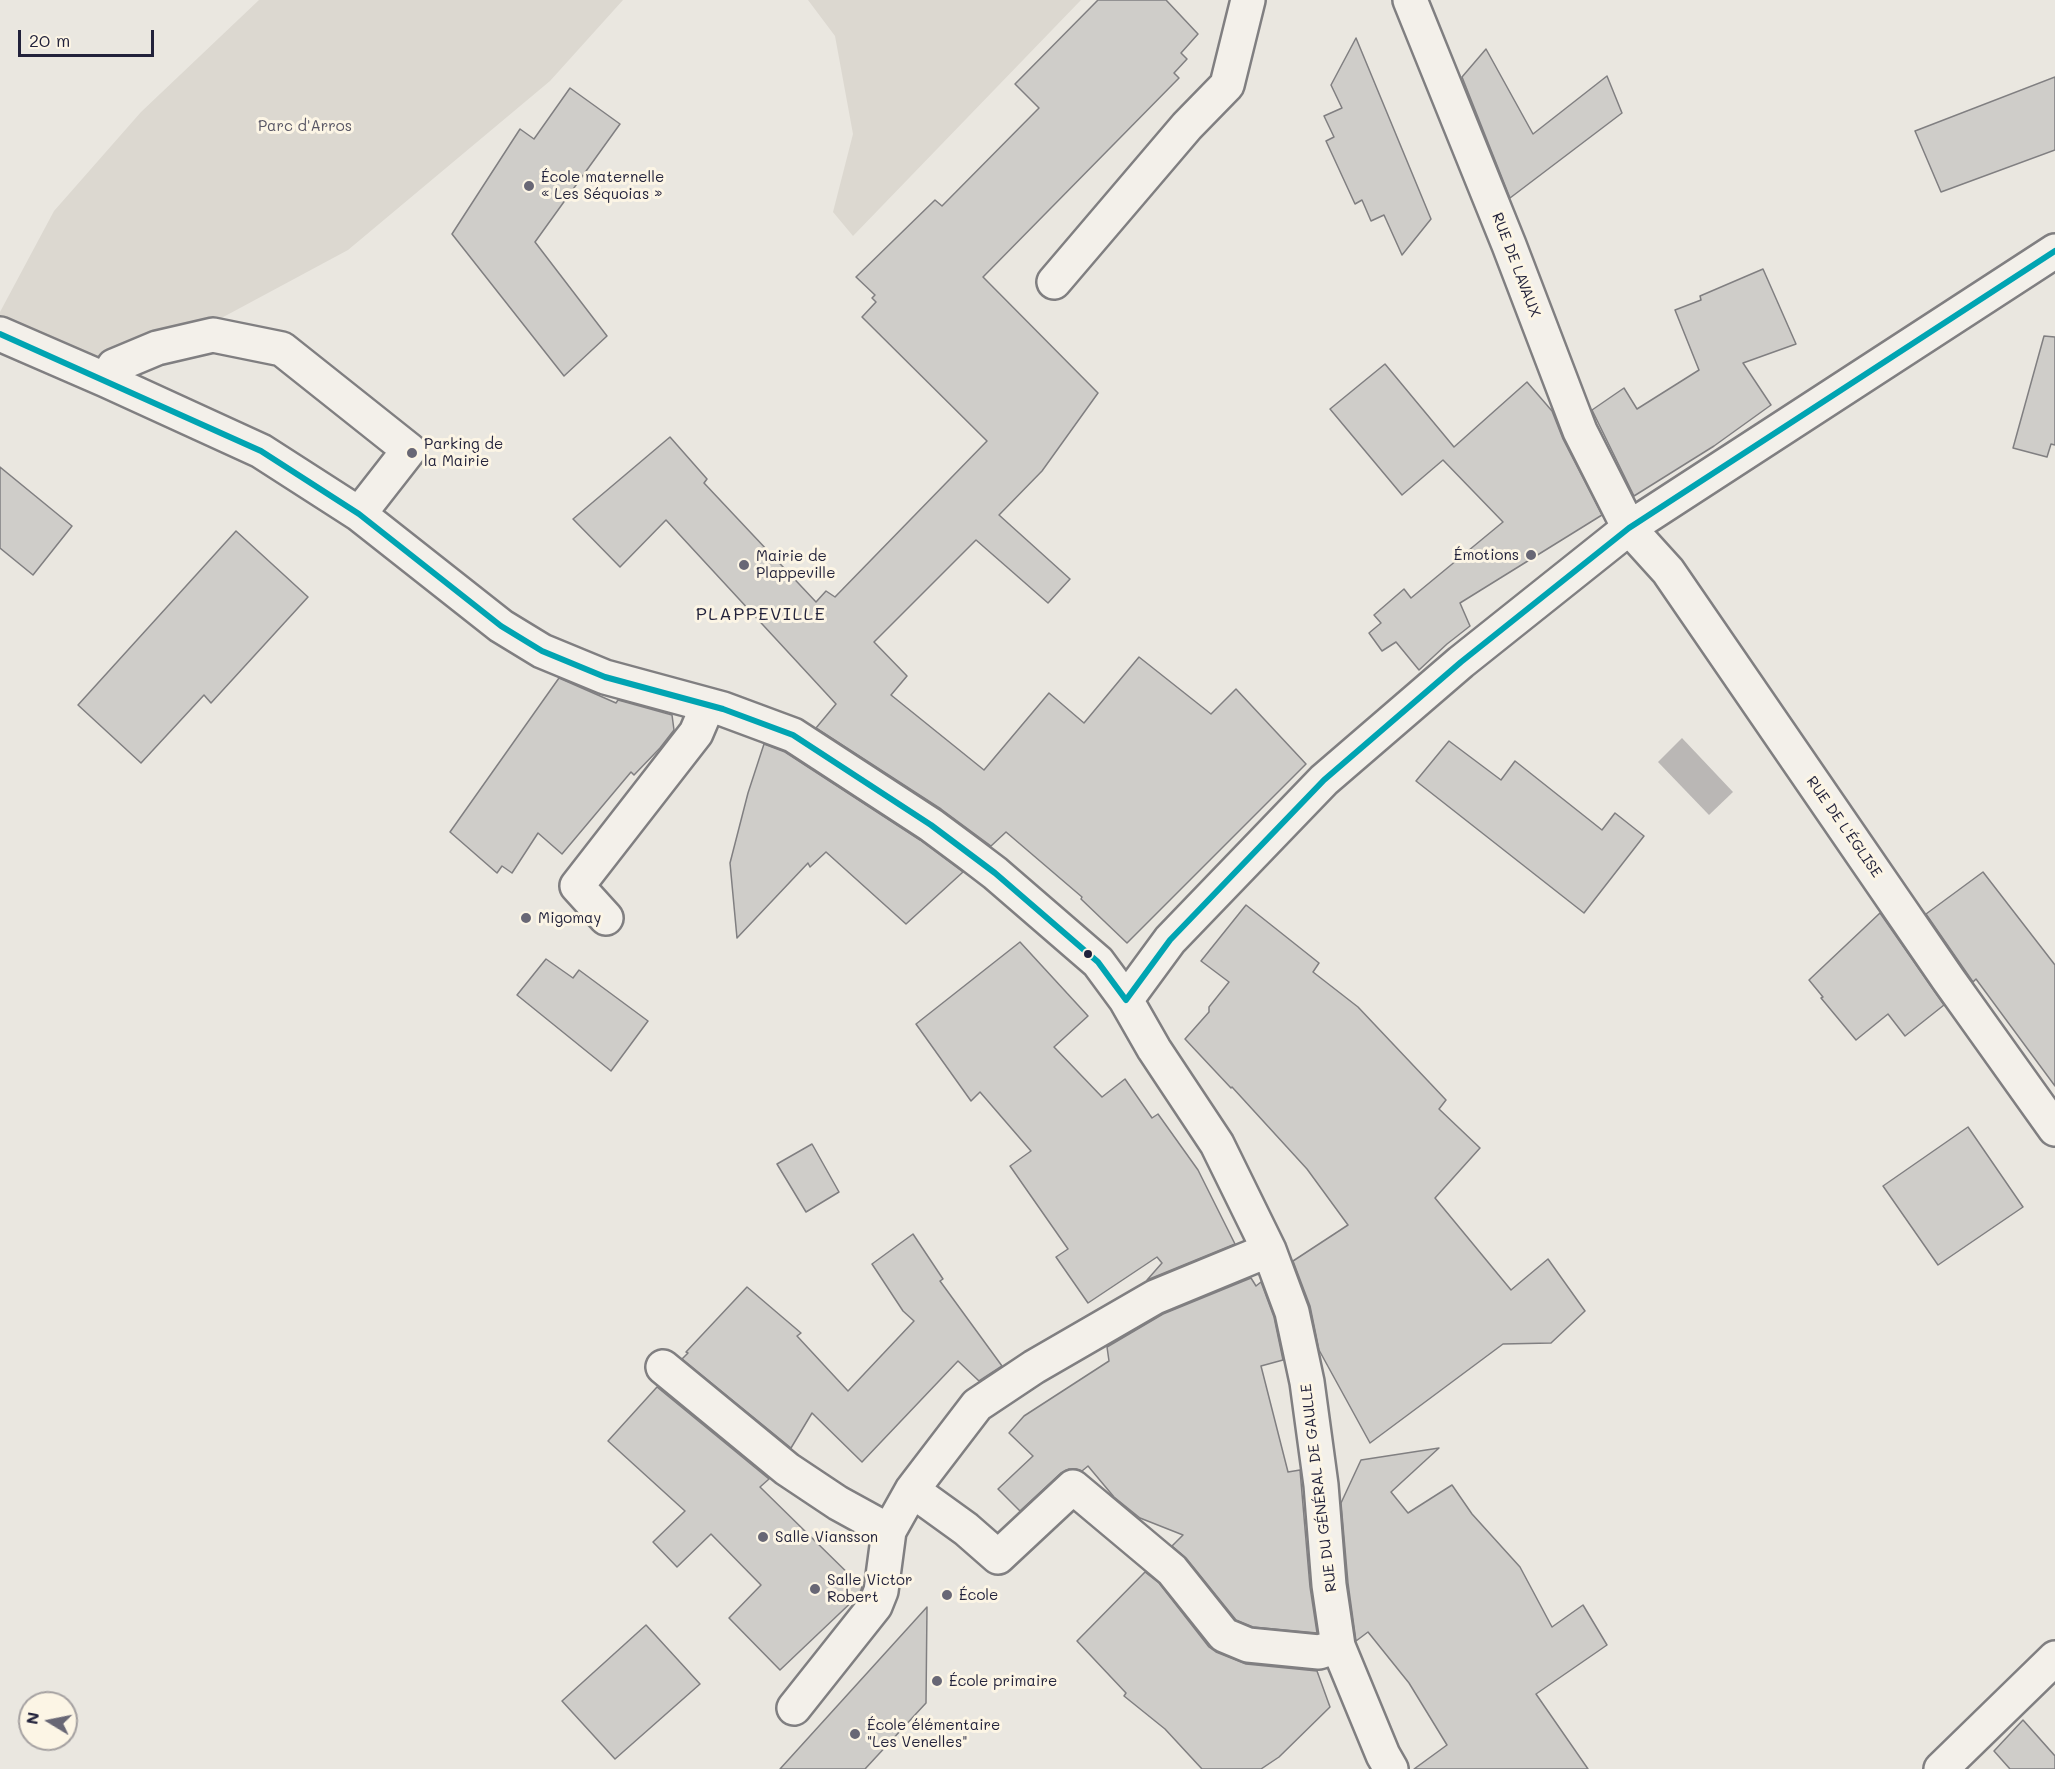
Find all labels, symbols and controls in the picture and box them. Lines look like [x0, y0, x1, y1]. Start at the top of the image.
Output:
scale bar [21, 18, 158, 56]
text: 20 m [29, 28, 70, 52]
park label: Parc d'Arros [258, 117, 352, 135]
place label: École maternelle « Les Séquoias » [541, 168, 664, 203]
marker: École maternelle « Les Séquoias » [522, 179, 536, 193]
street label: RUE DE LAVAUX [1488, 210, 1544, 320]
place label: Parking de la Mairie [424, 435, 503, 470]
marker: Parking de la Mairie [405, 446, 419, 460]
place label: Émotions [1454, 546, 1519, 564]
place label: Mairie de Plappeville [756, 547, 835, 582]
marker: Émotions [1524, 548, 1538, 562]
marker: Mairie de Plappeville [737, 558, 751, 572]
district label: PLAPPEVILLE [696, 603, 826, 625]
street label: RUE DE L'ÉGLISE [1802, 773, 1886, 881]
place label: Migomay [538, 909, 601, 927]
marker: Migomay [519, 911, 533, 925]
unlabelled marker [1082, 948, 1094, 960]
street label: RUE DU GÉNÉRAL DE GAULLE [1297, 1383, 1341, 1593]
place label: Salle Viansson [775, 1528, 878, 1546]
marker: Salle Viansson [756, 1530, 770, 1544]
place label: Salle Victor Robert [827, 1571, 912, 1606]
marker: Salle Victor Robert [808, 1582, 822, 1596]
place label: École [959, 1586, 998, 1604]
marker: École [940, 1588, 954, 1602]
place label: École primaire [949, 1672, 1057, 1690]
marker: École primaire [930, 1674, 944, 1688]
north arrow [18, 1691, 78, 1751]
text: N [20, 1710, 43, 1726]
place label: École élémentaire "Les Venelles" [867, 1716, 1000, 1751]
marker: École élémentaire "Les Venelles" [848, 1727, 862, 1741]

